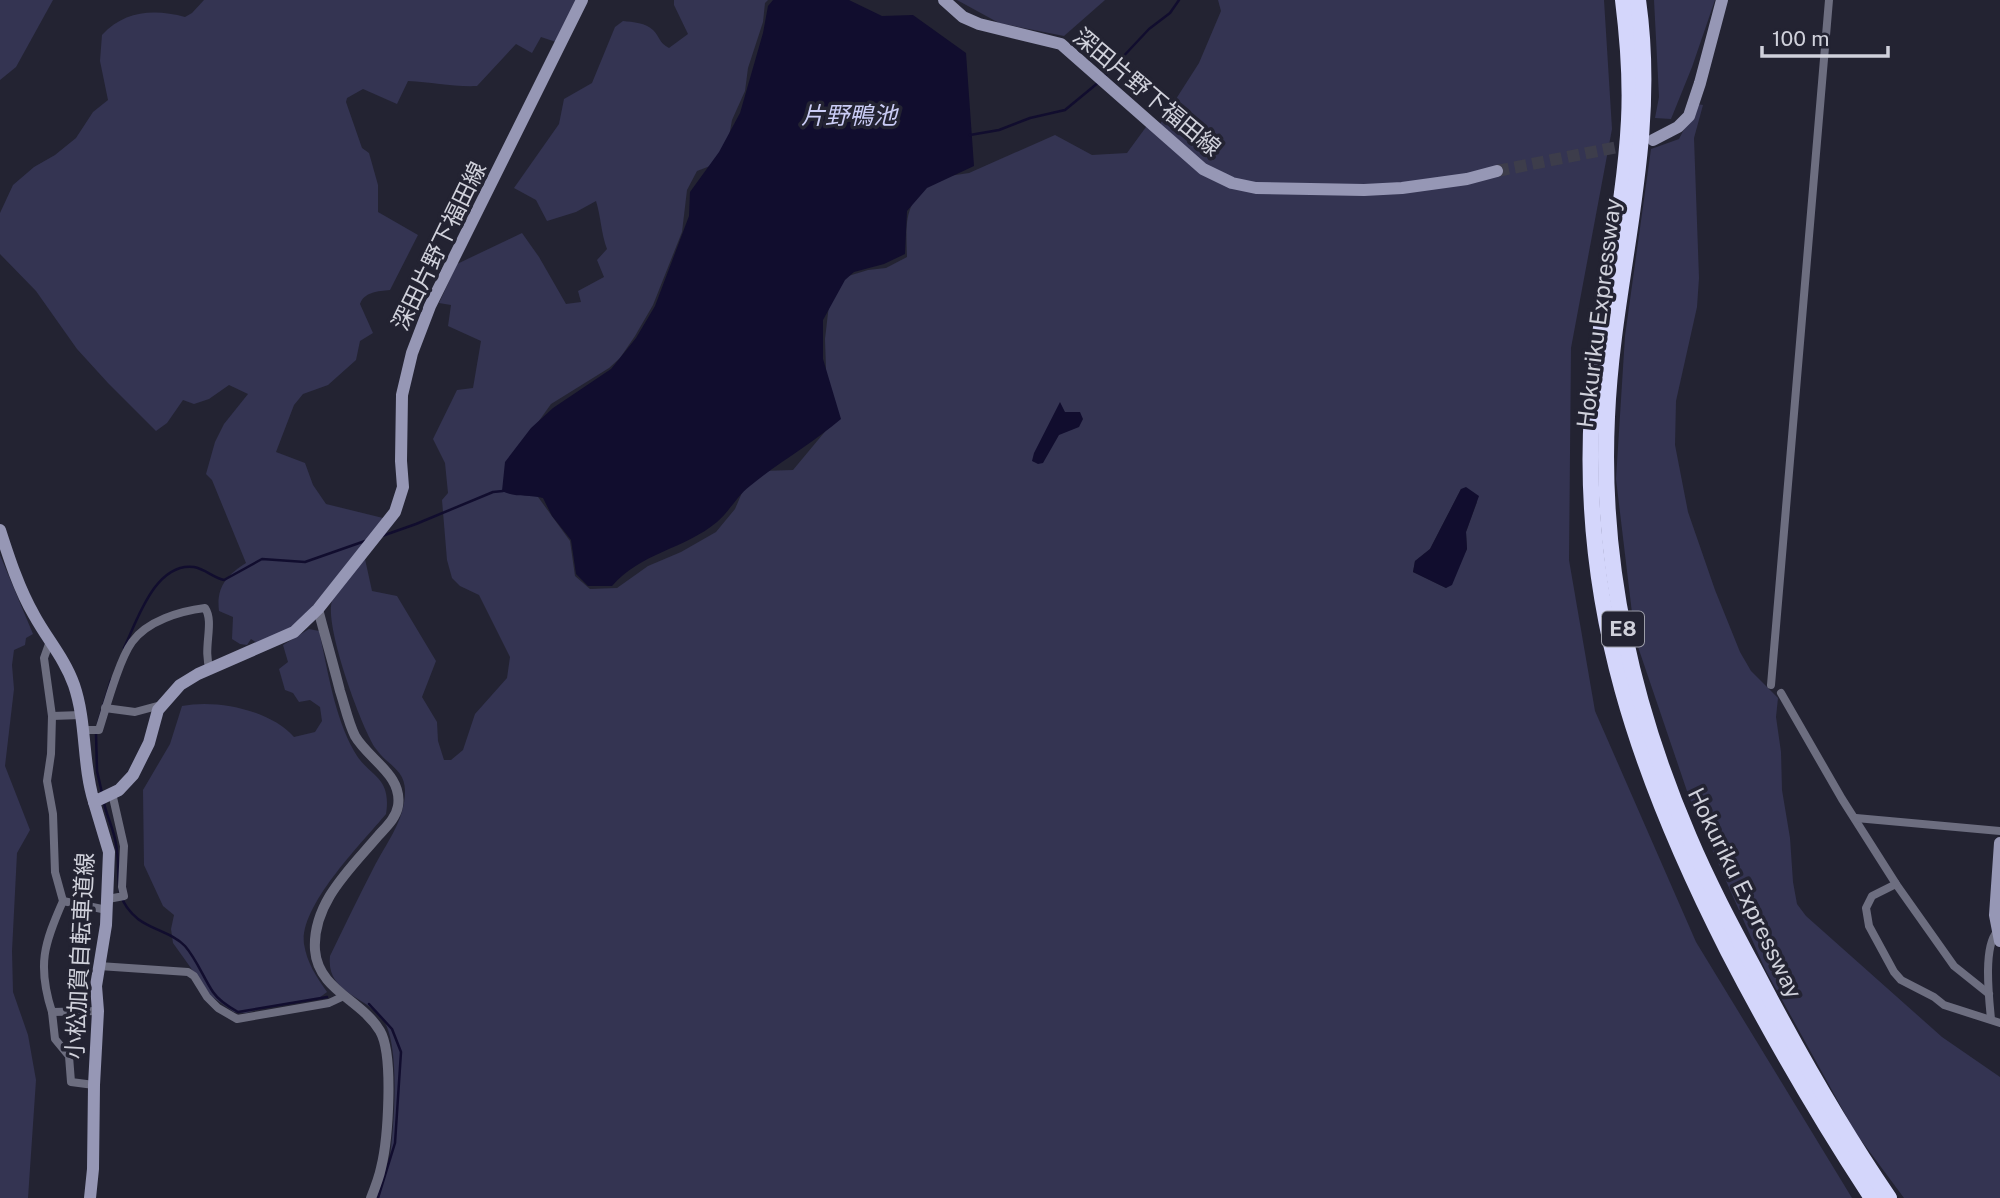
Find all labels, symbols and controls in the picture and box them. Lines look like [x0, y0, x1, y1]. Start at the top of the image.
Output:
scale bar [1762, 14, 1888, 58]
street label: 深田片野下福田線 [1068, 22, 1226, 161]
text: 100 m [1772, 26, 1829, 51]
water label: 片野鴨池 [801, 101, 899, 129]
street label: 深田片野下福田線 [386, 157, 491, 334]
street label: Hokuriku Expressway [1571, 197, 1626, 429]
road number: E8 [1602, 612, 1644, 646]
street label: Hokuriku Expressway [1683, 783, 1808, 1003]
street label: 小松加賀自転車道線 [61, 852, 98, 1060]

